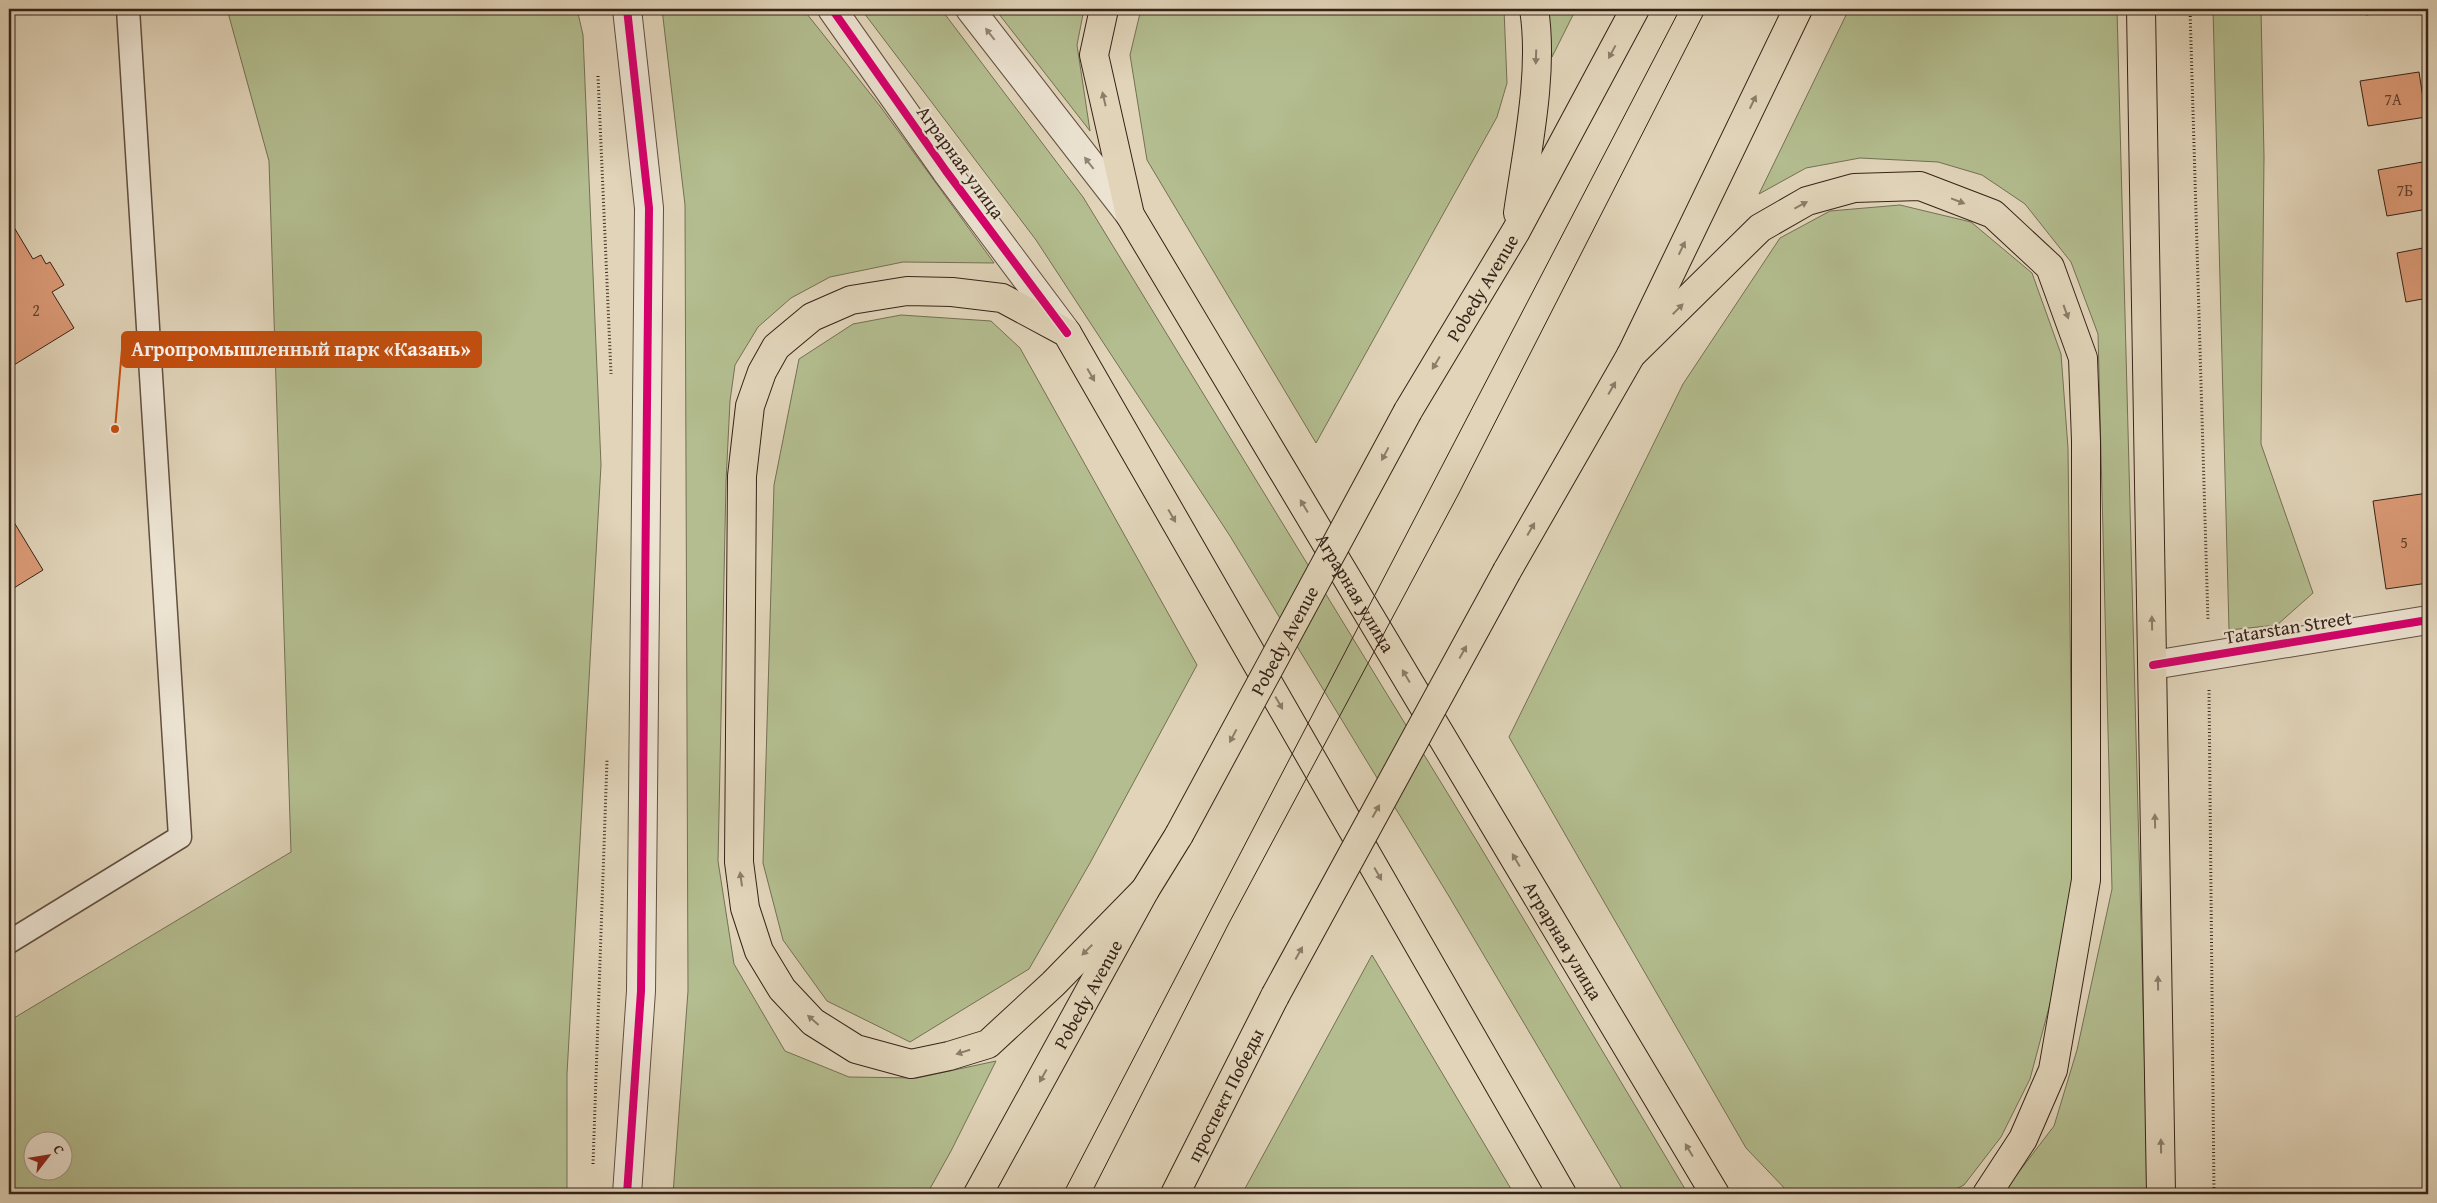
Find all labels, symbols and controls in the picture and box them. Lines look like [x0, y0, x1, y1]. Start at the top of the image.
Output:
one-way arrow [985, 27, 995, 41]
one-way arrow [1608, 44, 1616, 59]
one-way arrow [1531, 50, 1539, 66]
house number: 7А [2384, 87, 2402, 111]
one-way arrow [1100, 92, 1108, 107]
one-way arrow [1749, 95, 1757, 109]
street label: Аграрная улица [910, 99, 1012, 225]
one-way arrow [1084, 157, 1095, 170]
house number: 7Б [2397, 178, 2413, 202]
one-way arrow [1951, 197, 1966, 205]
one-way arrow [1794, 201, 1809, 209]
street label: Pobedy Avenue [1439, 228, 1525, 347]
one-way arrow [1678, 241, 1686, 255]
house number: 2 [32, 298, 40, 322]
one-way arrow [1672, 303, 1684, 315]
one-way arrow [2062, 305, 2070, 320]
callout: Агропромышленный парк «Казань» [122, 332, 481, 367]
text: Агропромышленный парк «Казань» [131, 334, 471, 363]
one-way arrow [1432, 357, 1441, 370]
one-way arrow [1087, 369, 1096, 382]
one-way arrow [1607, 381, 1616, 395]
one-way arrow [1380, 447, 1389, 461]
one-way arrow [1300, 500, 1309, 513]
one-way arrow [1168, 510, 1177, 523]
one-way arrow [1527, 522, 1535, 536]
street label: Аграрная улица [1309, 528, 1402, 657]
house number: 5 [2400, 530, 2408, 554]
street label: Pobedy Avenue [1243, 581, 1325, 700]
street label: Tatarstan Street [2222, 603, 2354, 651]
one-way arrow [2148, 615, 2156, 631]
one-way arrow [1458, 646, 1467, 659]
one-way arrow [1401, 669, 1410, 682]
one-way arrow [1275, 696, 1284, 709]
one-way arrow [1228, 729, 1237, 742]
one-way arrow [1372, 804, 1381, 817]
one-way arrow [2151, 812, 2159, 828]
one-way arrow [1511, 854, 1520, 867]
one-way arrow [1374, 866, 1382, 881]
one-way arrow [737, 870, 745, 886]
street label: Аграрная улица [1517, 875, 1610, 1005]
street label: Pobedy Avenue [1046, 934, 1129, 1054]
one-way arrow [1081, 944, 1093, 956]
one-way arrow [1295, 946, 1303, 961]
one-way arrow [2154, 975, 2162, 991]
one-way arrow [807, 1014, 819, 1026]
street label: проспект Победы [1180, 1023, 1271, 1167]
one-way arrow [955, 1049, 970, 1056]
one-way arrow [1039, 1069, 1047, 1083]
north arrow [22, 1130, 72, 1180]
one-way arrow [2157, 1137, 2165, 1153]
text: С [49, 1141, 70, 1158]
one-way arrow [1685, 1144, 1694, 1157]

